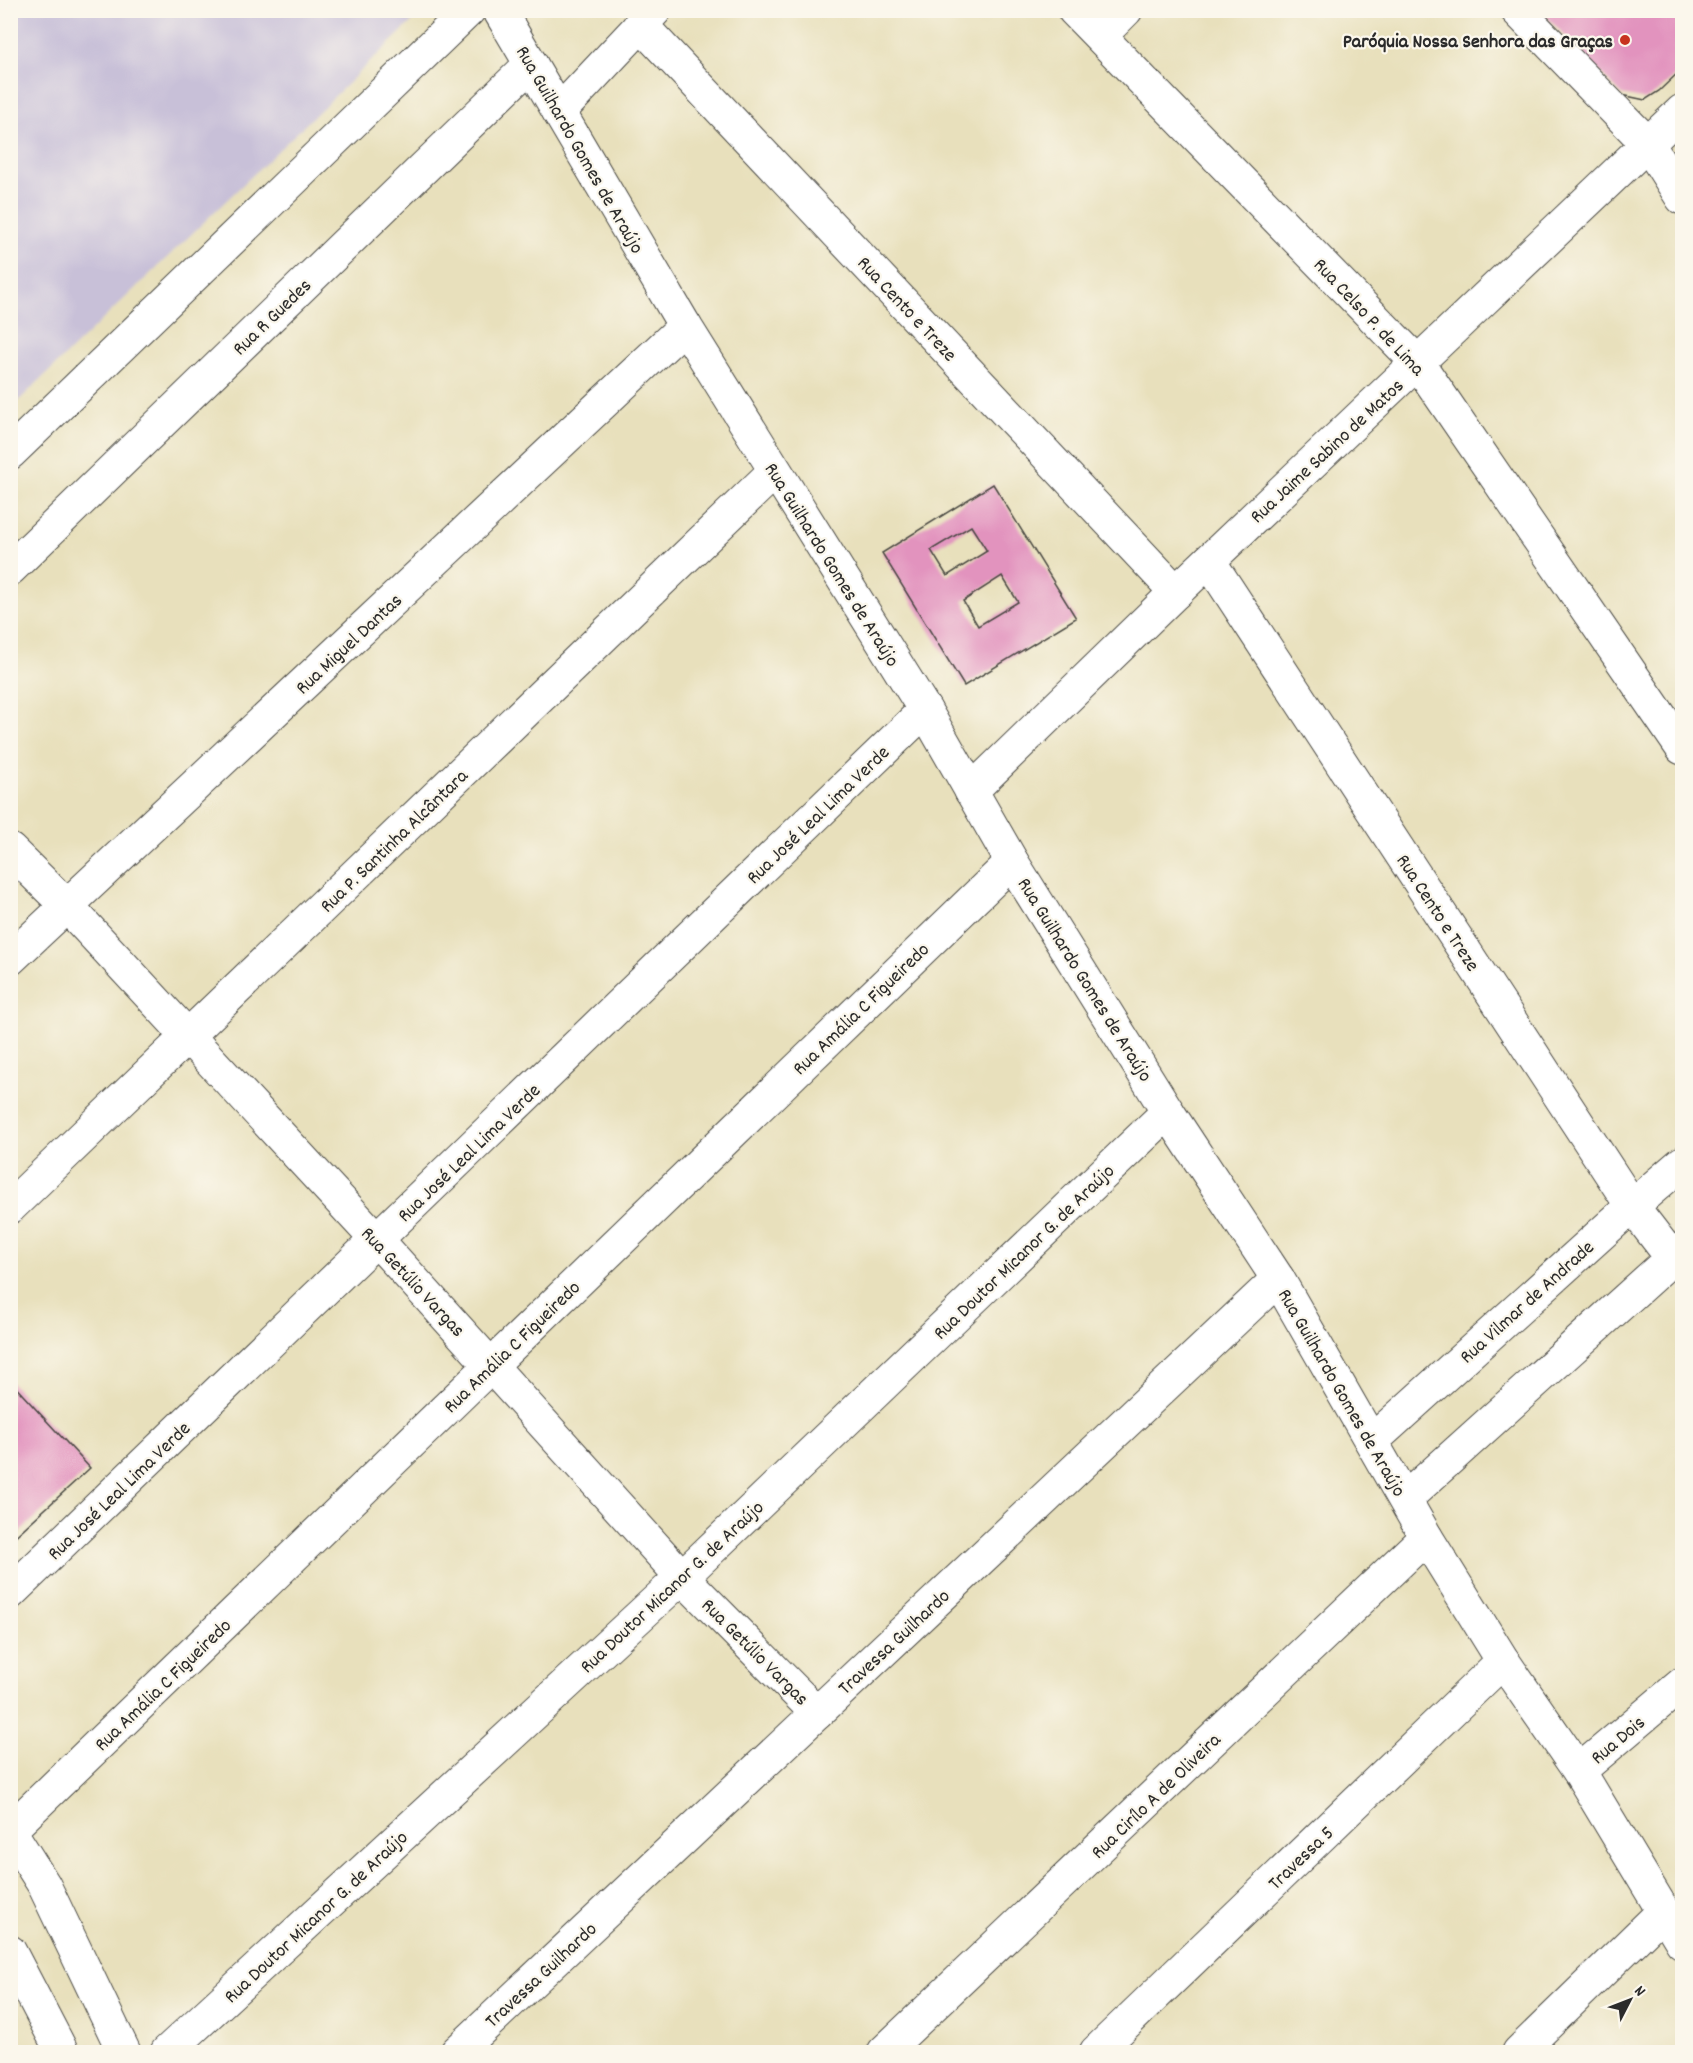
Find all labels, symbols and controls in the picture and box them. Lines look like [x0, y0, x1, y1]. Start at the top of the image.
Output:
place label: Paróquia Nossa Senhora das Graças [1343, 29, 1613, 57]
marker: Paróquia Nossa Senhora das Graças [1618, 33, 1632, 47]
street label: Rua Guilhardo Gomes de Araújo [507, 41, 650, 260]
street label: Rua Cento e Treze [849, 251, 962, 369]
street label: Rua Celso P. de Lima [1306, 253, 1430, 384]
street label: Rua R Guedes [227, 273, 319, 363]
street label: Rua Jaime Sabino de Matos [1245, 373, 1411, 531]
street label: Rua Guilhardo Gomes de Araújo [756, 458, 905, 673]
street label: Rua Miguel Dantas [290, 588, 410, 702]
street label: Rua José Leal Lima Verde [741, 740, 897, 892]
street label: Rua P. Santinha Alcântara [315, 763, 476, 921]
street label: Rua Cento e Treze [1388, 849, 1485, 978]
street label: Rua Guilhardo Gomes de Araújo [1009, 873, 1158, 1088]
street label: Rua Amália C Figueiredo [787, 937, 937, 1083]
street label: Rua José Leal Lima Verde [392, 1078, 548, 1230]
street label: Rua Doutor Micanor G. de Araújo [928, 1159, 1122, 1347]
street label: Rua Getúlio Vargas [353, 1222, 471, 1345]
street label: Rua Vilmar de Andrade [1454, 1235, 1602, 1371]
street label: Rua Amália C Figueiredo [438, 1275, 588, 1421]
street label: Rua Guilhardo Gomes de Araújo [1269, 1284, 1412, 1503]
street label: Rua José Leal Lima Verde [42, 1416, 198, 1568]
street label: Rua Doutor Micanor G. de Araújo [575, 1495, 771, 1681]
street label: Travessa Guilhardo [833, 1584, 957, 1703]
street label: Rua Getúlio Vargas [694, 1593, 814, 1713]
street label: Rua Amália C Figueiredo [89, 1613, 239, 1759]
street label: Rua Dois [1586, 1710, 1652, 1772]
street label: Rua Cirílo A de Oliveira [1086, 1727, 1229, 1867]
street label: Travessa 5 [1263, 1821, 1341, 1898]
street label: Rua Doutor Micanor G. de Araújo [219, 1825, 415, 2011]
street label: Travessa Guilhardo [480, 1917, 604, 2036]
north arrow [1600, 1970, 1660, 2030]
text: N [1628, 1981, 1651, 2002]

